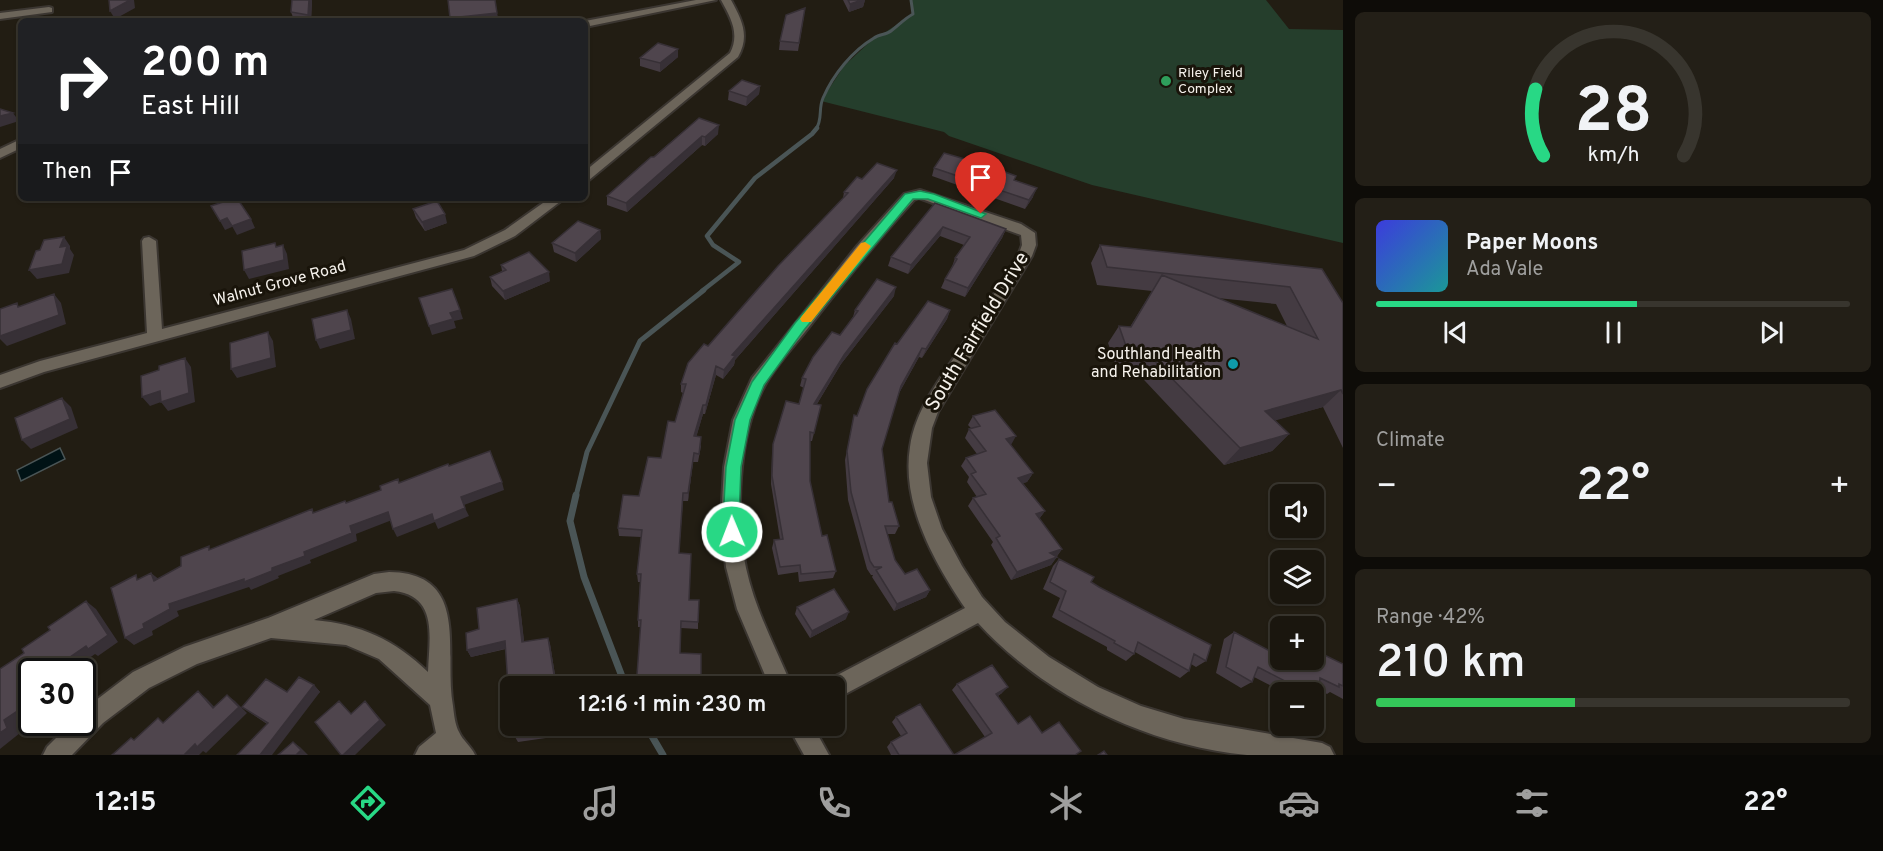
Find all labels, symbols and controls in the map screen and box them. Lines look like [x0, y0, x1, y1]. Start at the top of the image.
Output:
text: 200 m [141, 38, 269, 91]
icon: right [42, 42, 120, 120]
place label: Riley Field Complex [1178, 65, 1243, 98]
marker: Riley Field Complex [1159, 74, 1173, 88]
text: 28 [1574, 75, 1652, 154]
text: East Hill [141, 90, 240, 124]
text: km/h [1587, 142, 1639, 169]
pin [955, 152, 1006, 214]
icon: arrive [104, 156, 137, 189]
text: Then [42, 159, 92, 186]
icon: arrive [964, 161, 997, 194]
text: Paper Moons [1466, 230, 1598, 257]
street label: South Fairfield Drive [920, 248, 1036, 416]
street label: Walnut Grove Road [211, 257, 349, 311]
text: Ada Vale [1466, 257, 1543, 283]
icon: previous [1439, 316, 1472, 349]
icon: pause [1597, 316, 1630, 349]
icon: next [1755, 316, 1788, 349]
place label: Southland Health and Rehabilitation [1091, 345, 1221, 383]
marker: Southland Health and Rehabilitation [1226, 357, 1240, 371]
text: Climate [1376, 428, 1445, 454]
text: 22° [1576, 459, 1650, 516]
text: − [1376, 467, 1397, 509]
text: + [1829, 467, 1850, 509]
map controls [1270, 484, 1324, 736]
button: sound [1270, 484, 1324, 538]
position arrow [700, 500, 764, 564]
button: layers [1270, 550, 1324, 604]
text: Range · 42% [1376, 605, 1485, 631]
button: + [1270, 616, 1324, 670]
text: 210 km [1376, 636, 1525, 693]
speed limit sign: 30 [18, 658, 96, 736]
button: − [1270, 682, 1324, 736]
text: 12:16 · 1 min · 230 m [579, 692, 766, 719]
icon: directions [347, 782, 389, 824]
icon: music [580, 782, 622, 824]
icon: phone [813, 782, 855, 824]
icon: climate [1045, 782, 1087, 824]
icon: car [1278, 782, 1320, 824]
icon: filters [1511, 782, 1553, 824]
text: 12:15 [95, 786, 157, 820]
text: 22° [1743, 786, 1788, 820]

